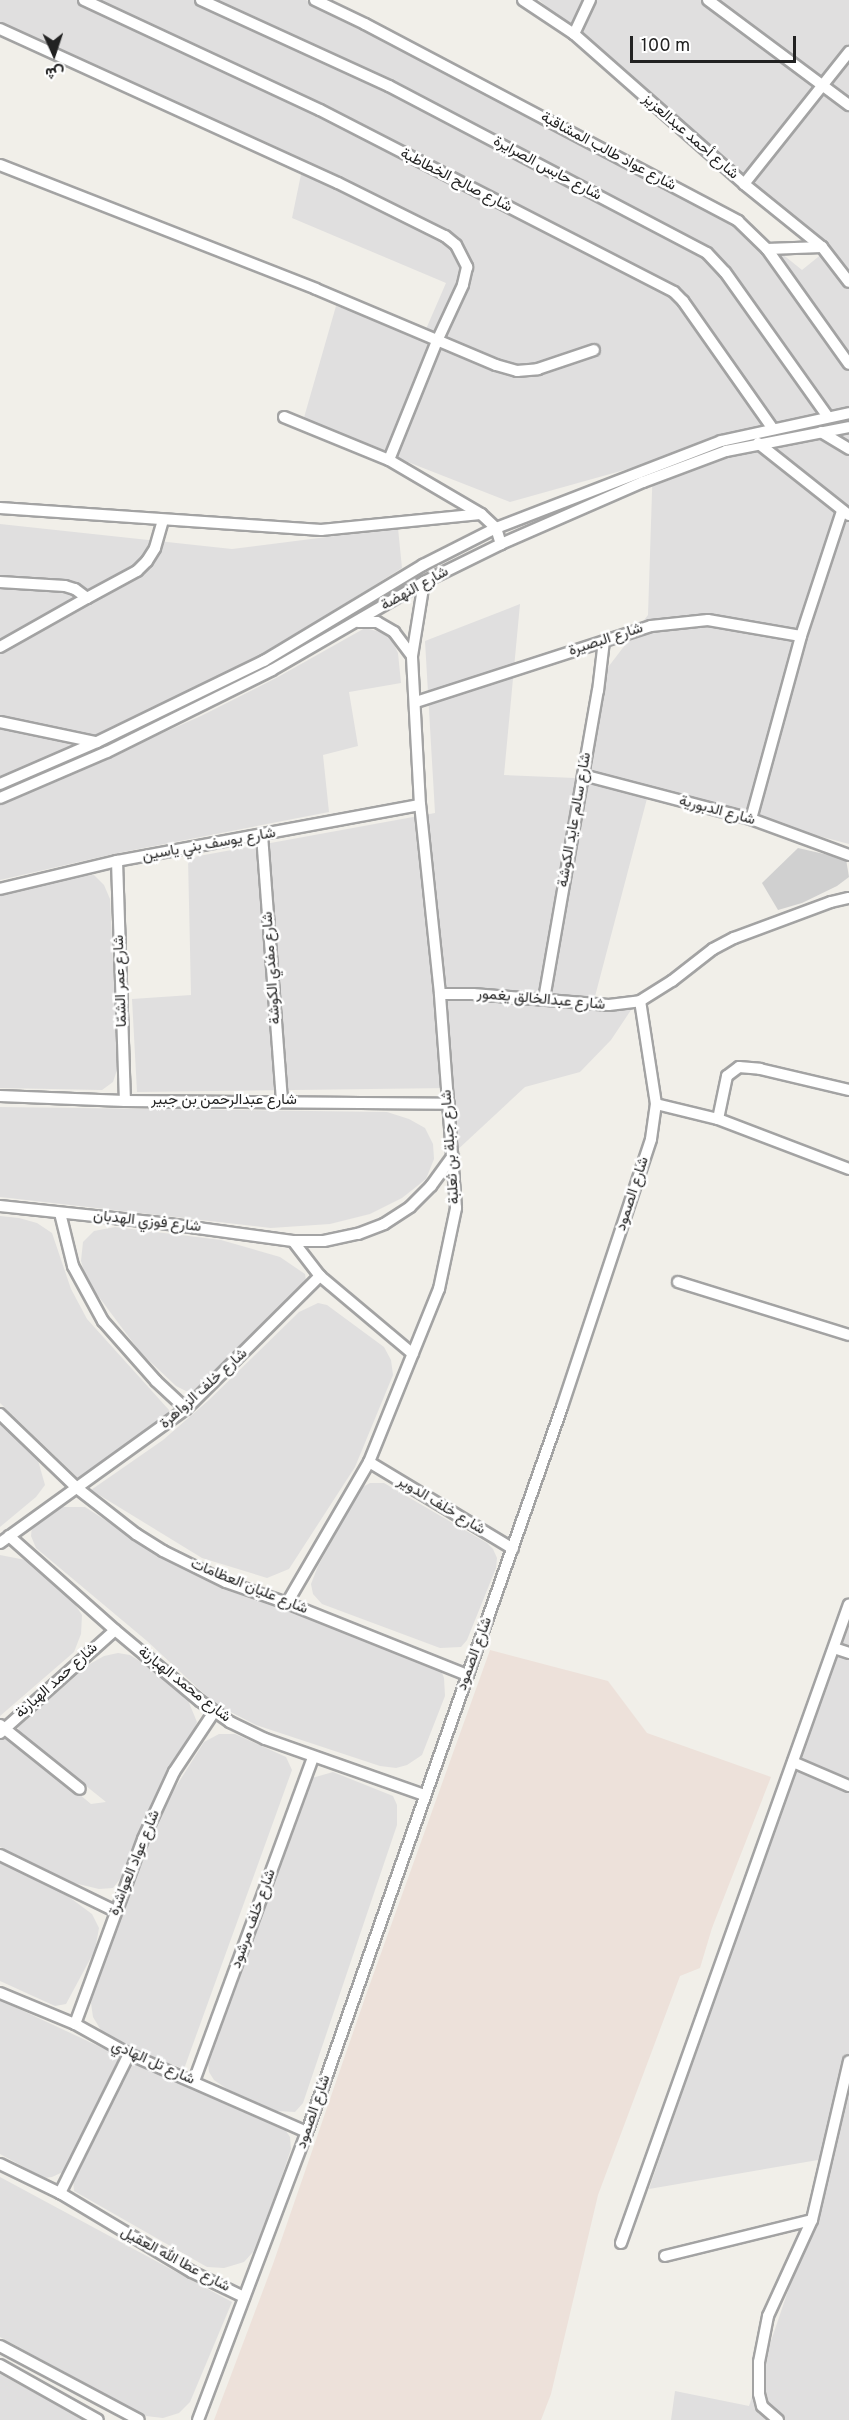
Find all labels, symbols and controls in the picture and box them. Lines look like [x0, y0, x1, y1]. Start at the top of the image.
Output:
north arrow [24, 24, 84, 84]
scale bar [633, 24, 800, 62]
text: 100 m [641, 35, 690, 58]
text: ش [45, 61, 65, 82]
street label: شارع أحمد عبدالعزيز [638, 90, 742, 184]
street label: شارع عواد طالب المشاقبة [537, 109, 679, 195]
street label: شارع حابس الصرايرة [490, 133, 604, 205]
street label: شارع صالح الخطاطبة [397, 145, 515, 217]
street label: شارع النهضة [378, 563, 452, 615]
street label: شارع البصيرة [567, 620, 645, 660]
street label: شارع سالم عايد الكوشة [554, 751, 596, 889]
street label: شارع الدبورية [677, 792, 757, 830]
street label: شارع يوسف بني ياسين [141, 824, 277, 866]
street label: شارع مفدي الكوشة [259, 911, 285, 1025]
street label: شارع عمر الشمّا [110, 935, 132, 1027]
street label: شارع عبدالخالق يغمور [476, 985, 606, 1015]
street label: شارع جبلة بن ثعلبة [438, 1089, 464, 1205]
street label: شارع عبدالرحمن بن جبير [151, 1092, 297, 1110]
street label: شارع الصمود [613, 1155, 653, 1233]
street label: شارع فوزي الهدبان [92, 1207, 202, 1237]
street label: شارع خلف الزواهرة [157, 1345, 251, 1433]
street label: شارع خلف الدوير [394, 1473, 488, 1539]
street label: شارع عليان العظامات [188, 1555, 310, 1619]
street label: شارع الصمود [453, 1615, 497, 1693]
street label: شارع حمد الهبارنة [12, 1639, 102, 1723]
street label: شارع محمد الهبارنة [134, 1643, 234, 1727]
street label: شارع عواد العواشرة [106, 1808, 164, 1918]
street label: شارع خلف مرشود [228, 1867, 280, 1971]
street label: شارع تل الهادي [109, 2037, 197, 2089]
street label: شارع الصمود [293, 2073, 335, 2151]
street label: شارع عطا الله العقيل [117, 2224, 233, 2296]

